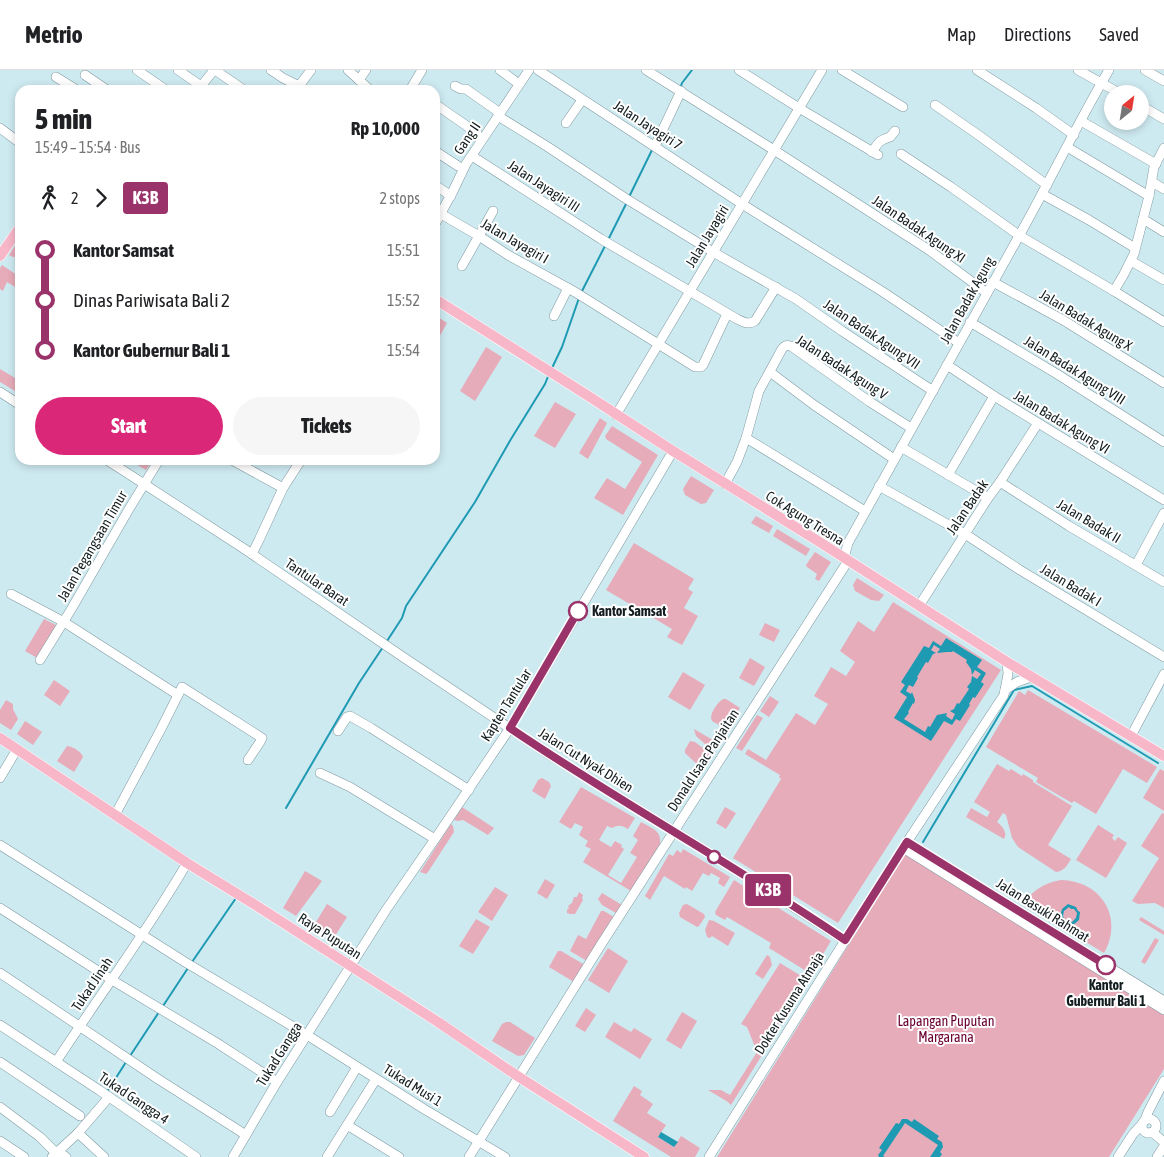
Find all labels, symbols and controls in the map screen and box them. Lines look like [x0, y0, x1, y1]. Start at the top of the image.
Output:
text: Metrio [25, 21, 83, 48]
text: Map [947, 24, 976, 45]
text: Directions [1004, 24, 1071, 45]
text: Saved [1099, 24, 1139, 45]
north arrow [1104, 85, 1149, 130]
map controls [1104, 85, 1149, 130]
street label: Jalan Jayagiri 7 [611, 97, 685, 153]
text: 5 min [35, 103, 92, 135]
text: Rp 10,000 [351, 117, 420, 139]
street label: Gang II [450, 119, 484, 157]
text: 15:49 – 15:54 · Bus [35, 138, 140, 156]
street label: Jalan Jayagiri III [505, 157, 583, 215]
icon: walk [35, 184, 63, 212]
icon: forward [87, 184, 115, 212]
text: K3B [133, 187, 158, 208]
text: 2 [71, 189, 79, 207]
text: 2 stops [379, 189, 420, 207]
street label: Jalan Badak Agung XI [870, 192, 968, 266]
street label: Jalan Jayagiri [682, 202, 732, 270]
street label: Jalan Jayagiri I [478, 215, 552, 267]
text: Kantor Samsat [73, 239, 174, 261]
text: 15:51 [387, 241, 420, 259]
street label: Jalan Badak Agung [937, 254, 997, 346]
street label: Jalan Badak Agung X [1037, 286, 1136, 354]
text: Dinas Pariwisata Bali 2 [73, 289, 230, 311]
text: 15:52 [387, 291, 420, 309]
street label: Jalan Badak Agung VII [821, 296, 923, 372]
street label: Jalan Badak Agung V [793, 331, 891, 403]
street label: Jalan Badak Agung VIII [1021, 332, 1129, 408]
text: Kantor Gubernur Bali 1 [73, 339, 230, 361]
text: 15:54 [387, 341, 420, 359]
street label: Jalan Badak Agung VI [1011, 387, 1113, 457]
button: Start [35, 397, 223, 455]
button: Tickets [233, 397, 420, 455]
street label: Jalan Badak [943, 477, 991, 537]
street label: Jalan Pegangsaan Timur [54, 487, 131, 604]
street label: Cok Agung Tresna [763, 488, 847, 548]
street label: Jalan Badak II [1054, 496, 1124, 546]
street label: Tantular Barat [282, 555, 352, 609]
street label: Jalan Badak I [1038, 561, 1104, 609]
marker: Kantor Samsat [568, 601, 588, 621]
place label: Kantor Samsat [592, 603, 666, 619]
street label: Kapten Tantular [477, 665, 535, 744]
street label: Donald Isaac Panjaitan [664, 706, 742, 814]
street label: Jalan Cut Nyak Dhien [536, 724, 636, 796]
unlabelled marker [707, 850, 721, 864]
line badge: K3B [739, 874, 797, 906]
street label: Jalan Basuki Rahmat [994, 875, 1092, 945]
text: K3B [755, 879, 781, 900]
street label: Raya Puputan [295, 910, 365, 962]
street label: Dokter Kusuma Atmaja [751, 949, 827, 1057]
street label: Tukad Jinah [68, 954, 116, 1014]
marker: Kantor Gubernur Bali 1 [1096, 955, 1116, 975]
place label: Kantor Gubernur Bali 1 [1066, 977, 1146, 1009]
park label: Lapangan Puputan Margarana [897, 1013, 995, 1045]
street label: Tukad Gangga [253, 1019, 305, 1089]
street label: Tukad Musi 1 [381, 1061, 445, 1109]
street label: Tukad Gangga 4 [96, 1069, 172, 1127]

